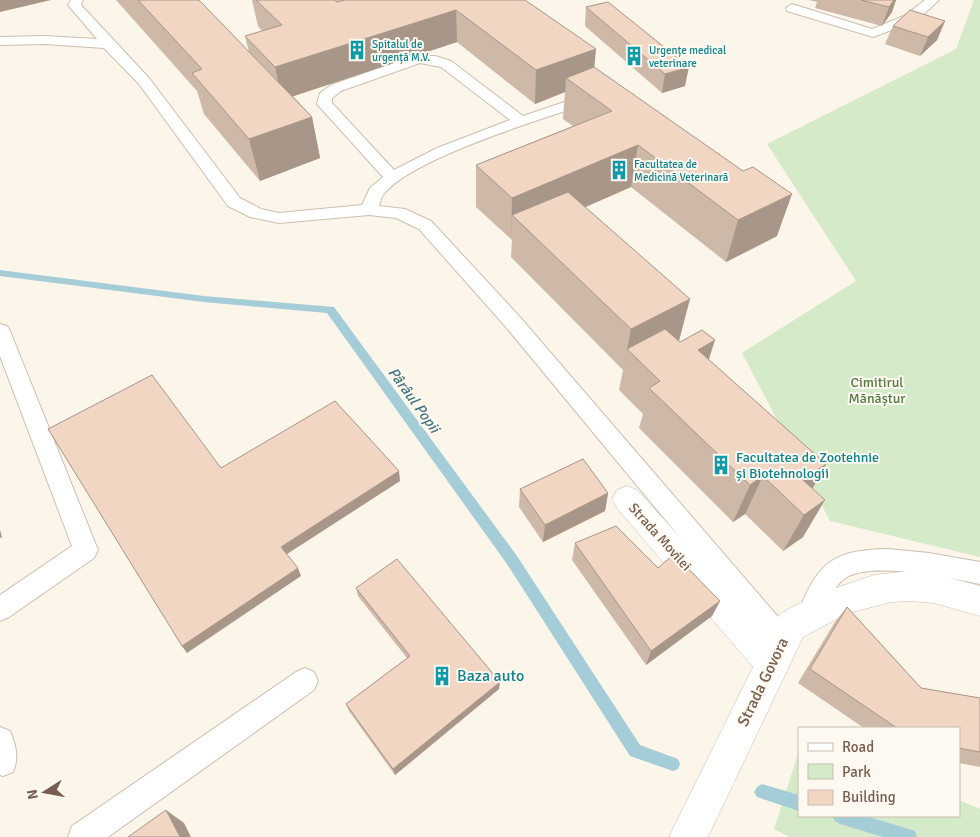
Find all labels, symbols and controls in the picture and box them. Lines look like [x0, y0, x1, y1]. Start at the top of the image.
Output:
place label: Spitalul de urgență M.V. [372, 38, 430, 64]
building icon: Spitalul de urgență M.V. [346, 39, 368, 61]
place label: Urgențe medical veterinare [649, 44, 726, 70]
building icon: Urgențe medical veterinare [623, 45, 645, 67]
place label: Facultatea de Medicină Veterinară [634, 158, 729, 184]
building icon: Facultatea de Medicină Veterinară [608, 159, 630, 181]
water label: Pârâul Popii [384, 364, 445, 438]
park label: Cimitirul Mănăștur [849, 374, 906, 407]
place label: Facultatea de Zootehnie și Biotehnologii [736, 449, 879, 482]
building icon: Facultatea de Zootehnie și Biotehnologii [710, 454, 732, 476]
street label: Strada Movilei [625, 500, 695, 574]
street label: Strada Govora [733, 634, 793, 730]
building icon: Baza auto [431, 665, 453, 687]
place label: Baza auto [457, 666, 524, 686]
legend [798, 727, 960, 817]
text: Road [842, 738, 874, 756]
text: Park [842, 763, 871, 781]
north arrow [20, 767, 70, 817]
text: N [23, 788, 42, 801]
text: Building [842, 788, 896, 806]

